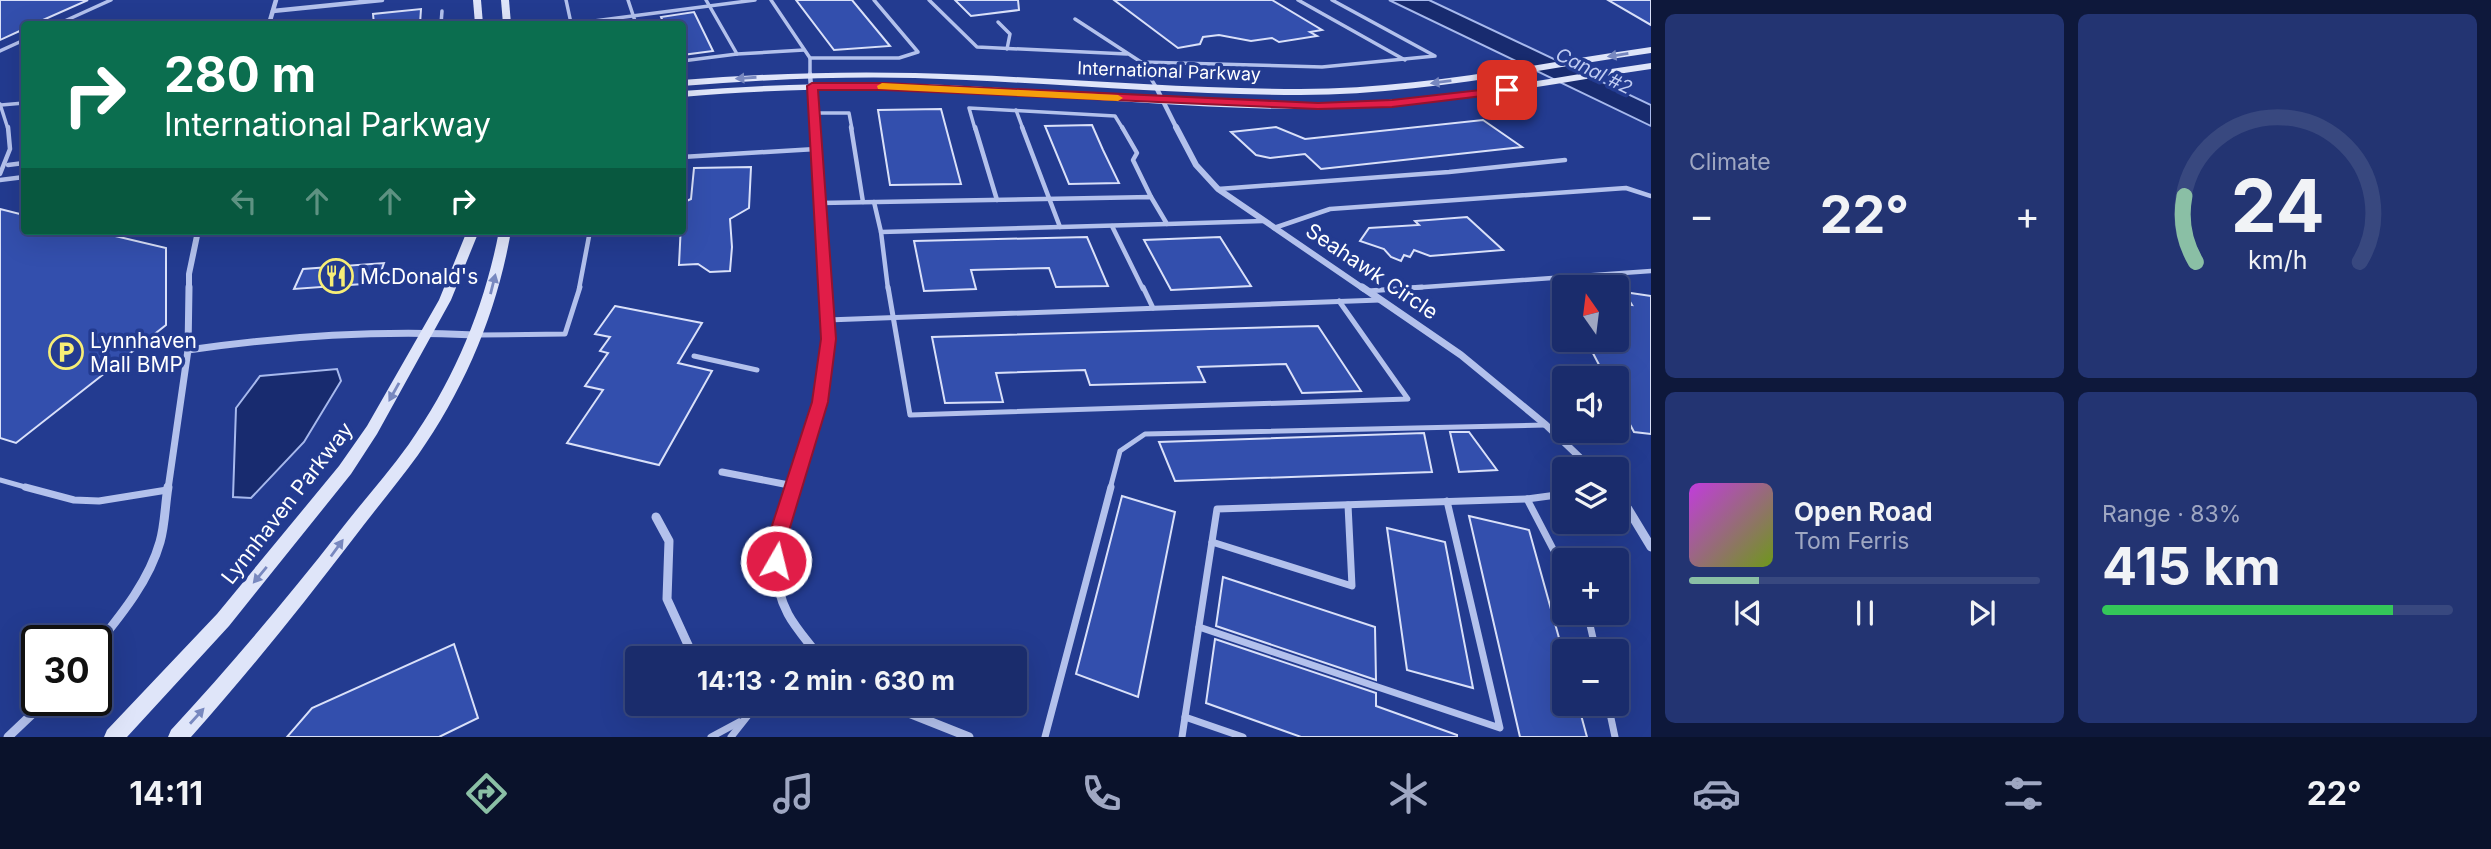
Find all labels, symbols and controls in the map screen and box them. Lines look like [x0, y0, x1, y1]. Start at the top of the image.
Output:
water label: Canal #2 [1552, 43, 1636, 99]
text: 280 m [164, 45, 316, 104]
icon: right [49, 49, 140, 140]
one-way arrow [1607, 50, 1629, 61]
street label: International Parkway [1077, 57, 1261, 85]
pin [1477, 60, 1537, 120]
icon: arrive [1488, 71, 1526, 109]
one-way arrow [735, 73, 757, 84]
one-way arrow [1430, 77, 1452, 88]
text: International Parkway [164, 105, 491, 144]
text: Climate [1689, 148, 1771, 176]
text: 24 [2231, 161, 2324, 250]
icon: left [225, 182, 263, 220]
icon: ahead [298, 182, 336, 220]
icon: ahead [371, 182, 409, 220]
icon: right [444, 182, 482, 220]
text: 22° [1820, 183, 1909, 246]
text: − [1689, 192, 1714, 238]
text: + [2015, 192, 2040, 238]
street label: Seahawk Circle [1301, 218, 1443, 324]
text: km/h [2248, 245, 2307, 275]
restaurant icon: McDonald's [317, 257, 355, 295]
place label: McDonald's [360, 264, 478, 289]
one-way arrow [488, 273, 499, 295]
north arrow [1552, 275, 1629, 352]
map controls [1552, 275, 1629, 716]
place label: Lynnhaven Mall BMP [90, 328, 197, 377]
parking icon: Lynnhaven Mall BMP [47, 333, 85, 371]
button: sound [1552, 366, 1629, 443]
one-way arrow [388, 382, 400, 401]
street label: Lynnhaven Parkway [216, 417, 358, 589]
button: layers [1552, 457, 1629, 534]
text: Open Road [1794, 496, 1933, 527]
text: Range · 83% [2102, 500, 2241, 528]
position arrow [739, 524, 813, 598]
text: Tom Ferris [1794, 527, 1909, 555]
text: 415 km [2102, 535, 2281, 598]
one-way arrow [330, 539, 344, 557]
button: + [1552, 548, 1629, 625]
one-way arrow [253, 566, 268, 584]
icon: previous [1729, 594, 1767, 632]
icon: pause [1846, 594, 1884, 632]
icon: next [1963, 594, 2001, 632]
speed limit sign: 30 [21, 625, 112, 716]
button: − [1552, 639, 1629, 716]
text: 14:13 · 2 min · 630 m [697, 665, 955, 696]
one-way arrow [189, 707, 205, 725]
icon: directions [462, 769, 511, 818]
icon: music [769, 769, 818, 818]
icon: phone [1077, 769, 1126, 818]
icon: climate [1384, 769, 1433, 818]
icon: car [1692, 769, 1741, 818]
icon: filters [1999, 769, 2048, 818]
text: 14:11 [129, 774, 203, 813]
text: 22° [2307, 774, 2362, 813]

